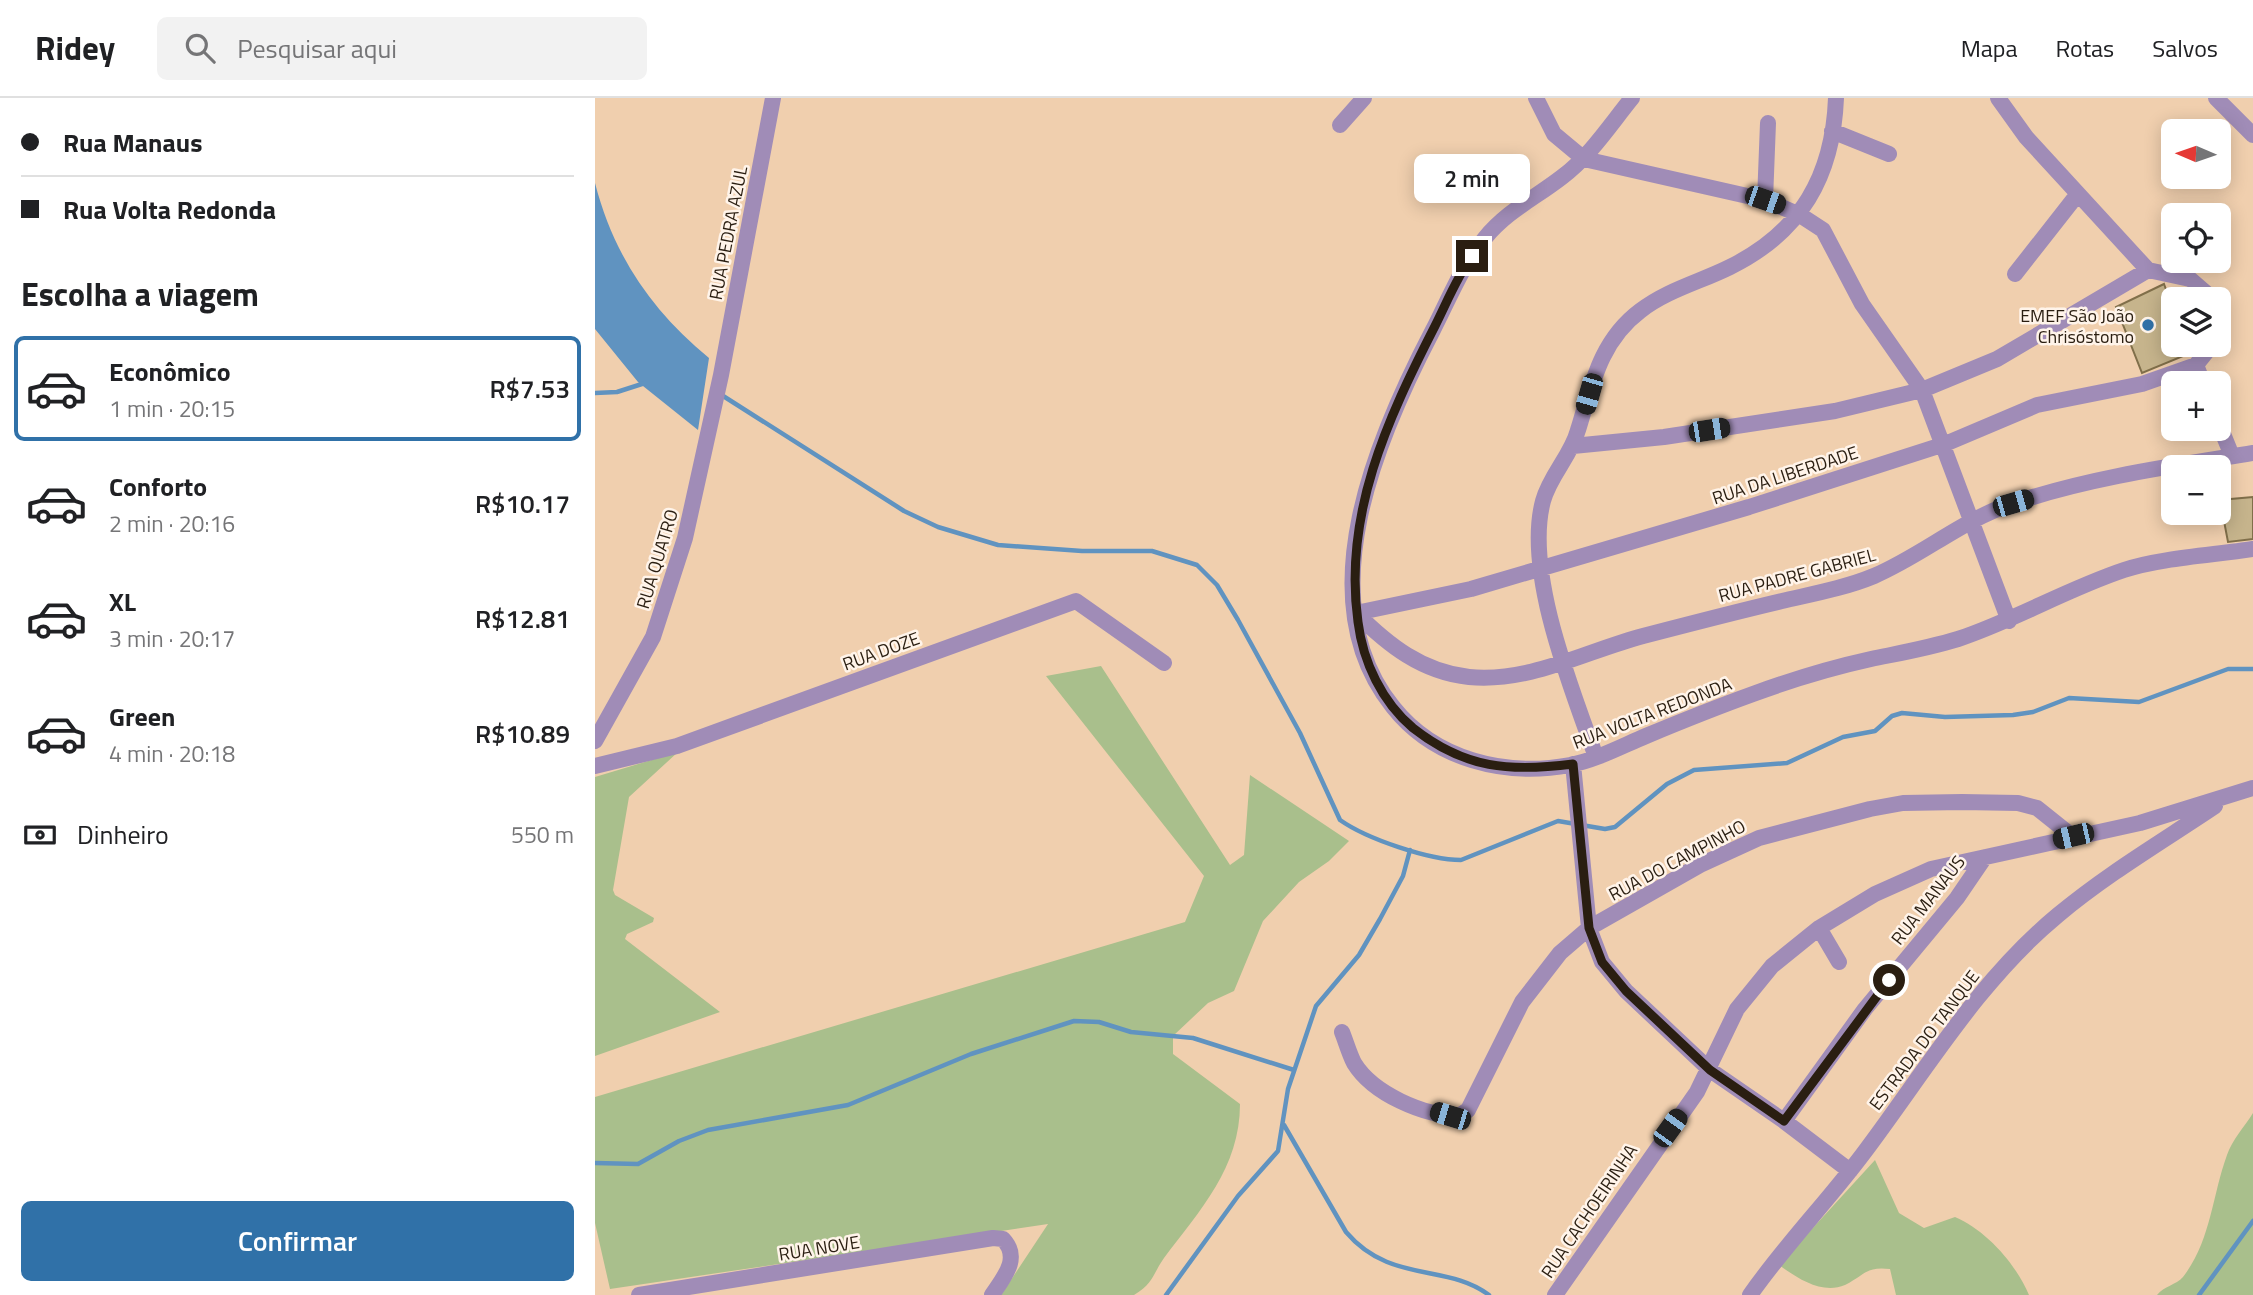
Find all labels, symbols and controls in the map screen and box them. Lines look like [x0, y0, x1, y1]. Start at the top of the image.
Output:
search box [157, 17, 647, 80]
text: Ridey [35, 23, 115, 73]
icon: search [181, 29, 219, 67]
text: Pesquisar aqui [237, 29, 397, 68]
text: Mapa [1961, 30, 2017, 66]
text: Rotas [2055, 30, 2114, 66]
text: Salvos [2152, 30, 2218, 66]
north arrow [2161, 119, 2231, 189]
map controls [2161, 119, 2231, 525]
text: Rua Manaus [63, 123, 202, 162]
callout: 2 min [1414, 155, 1530, 204]
text: 2 min [1444, 161, 1500, 196]
street label: RUA PEDRA AZUL [702, 163, 754, 302]
car [1742, 183, 1789, 217]
text: Rua Volta Redonda [63, 190, 276, 229]
button: locate [2161, 203, 2231, 273]
route end [1456, 240, 1488, 272]
text: Escolha a viagem [21, 270, 259, 318]
button: layers [2161, 287, 2231, 357]
place label: EMEF São João Chrisóstomo [2020, 302, 2134, 350]
marker: EMEF São João Chrisóstomo [2140, 317, 2156, 333]
text: Econômico [109, 352, 231, 391]
icon: car [25, 357, 88, 420]
text: R$7.53 [489, 369, 570, 408]
car [1574, 371, 1605, 417]
button: + [2161, 371, 2231, 441]
text: 1 min · 20:15 [109, 391, 235, 426]
car [1687, 416, 1732, 444]
street label: RUA DA LIBERDADE [1708, 439, 1862, 511]
button: − [2161, 455, 2231, 525]
text: Conforto [109, 467, 207, 506]
icon: car [25, 472, 88, 535]
text: R$10.17 [475, 484, 570, 523]
car [1990, 487, 2037, 519]
text: 2 min · 20:16 [109, 506, 235, 541]
street label: RUA QUATRO [629, 506, 685, 612]
street label: RUA PADRE GABRIEL [1715, 541, 1879, 609]
text: XL [109, 582, 136, 621]
icon: car [25, 587, 88, 650]
text: R$12.81 [475, 599, 570, 638]
text: 3 min · 20:17 [109, 621, 235, 656]
street label: RUA DOZE [839, 625, 923, 677]
street label: RUA VOLTA REDONDA [1569, 670, 1736, 756]
text: Green [109, 697, 175, 736]
icon: car [25, 702, 88, 765]
text: R$10.89 [475, 714, 570, 753]
text: 4 min · 20:18 [109, 736, 235, 771]
street label: RUA DO CAMPINHO [1604, 812, 1750, 908]
text: Dinheiro [77, 815, 169, 854]
icon: cash [21, 816, 59, 854]
text: 550 m [511, 817, 574, 852]
car [2051, 821, 2096, 851]
street label: RUA MANAUS [1884, 849, 1972, 951]
street label: ESTRADA DO TANQUE [1862, 964, 1986, 1116]
route start [1873, 964, 1905, 996]
car [1427, 1100, 1474, 1132]
car [1650, 1105, 1691, 1151]
street label: RUA CACHOEIRINHA [1534, 1138, 1644, 1283]
button: Confirmar [21, 1201, 574, 1281]
street label: RUA NOVE [777, 1228, 861, 1268]

